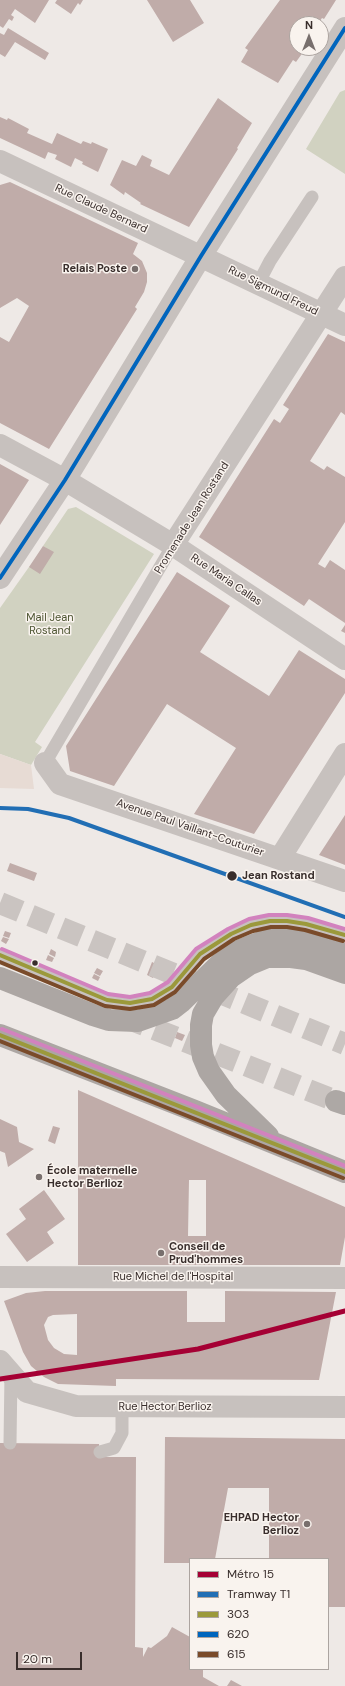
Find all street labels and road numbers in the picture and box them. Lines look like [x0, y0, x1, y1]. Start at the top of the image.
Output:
street label: Rue Claude Bernard [53, 182, 149, 236]
street label: Rue Sigmund Freud [226, 263, 320, 319]
street label: Promenade Jean Rostand [152, 460, 232, 576]
street label: Rue Maria Callas [188, 551, 264, 609]
street label: Avenue Paul Vaillant-Couturier [114, 796, 266, 860]
street label: Rue Michel de l'Hospital [113, 1270, 233, 1284]
street label: Rue Hector Berlioz [118, 1400, 212, 1414]

